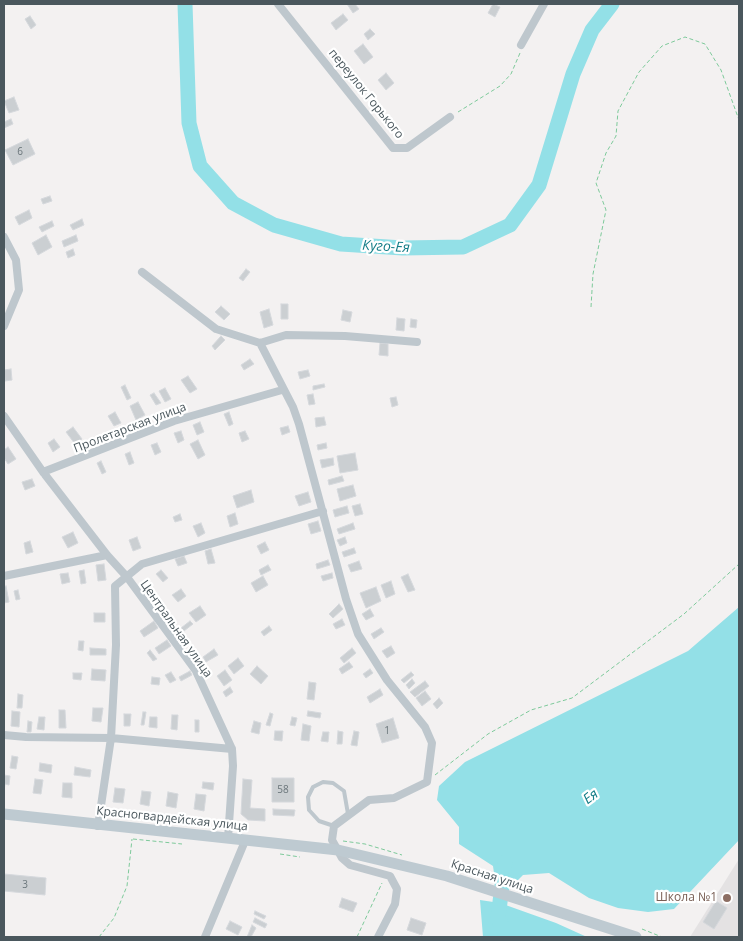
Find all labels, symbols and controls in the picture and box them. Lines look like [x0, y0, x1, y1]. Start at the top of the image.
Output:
street label: переулок Горького [325, 46, 407, 142]
house number: 6 [17, 146, 23, 158]
water label: Куго-Ея [362, 237, 410, 257]
street label: Пролетарская улица [72, 400, 188, 456]
street label: Центральная улица [137, 578, 215, 680]
house number: 1 [384, 725, 390, 737]
house number: 58 [277, 784, 289, 796]
water label: Ея [580, 786, 602, 808]
street label: Красногвардейская улица [96, 804, 248, 834]
street label: Красная улица [449, 857, 535, 897]
house number: 3 [22, 879, 28, 891]
place label: Школа №1 [655, 891, 717, 905]
marker: Школа №1 [721, 892, 733, 904]

